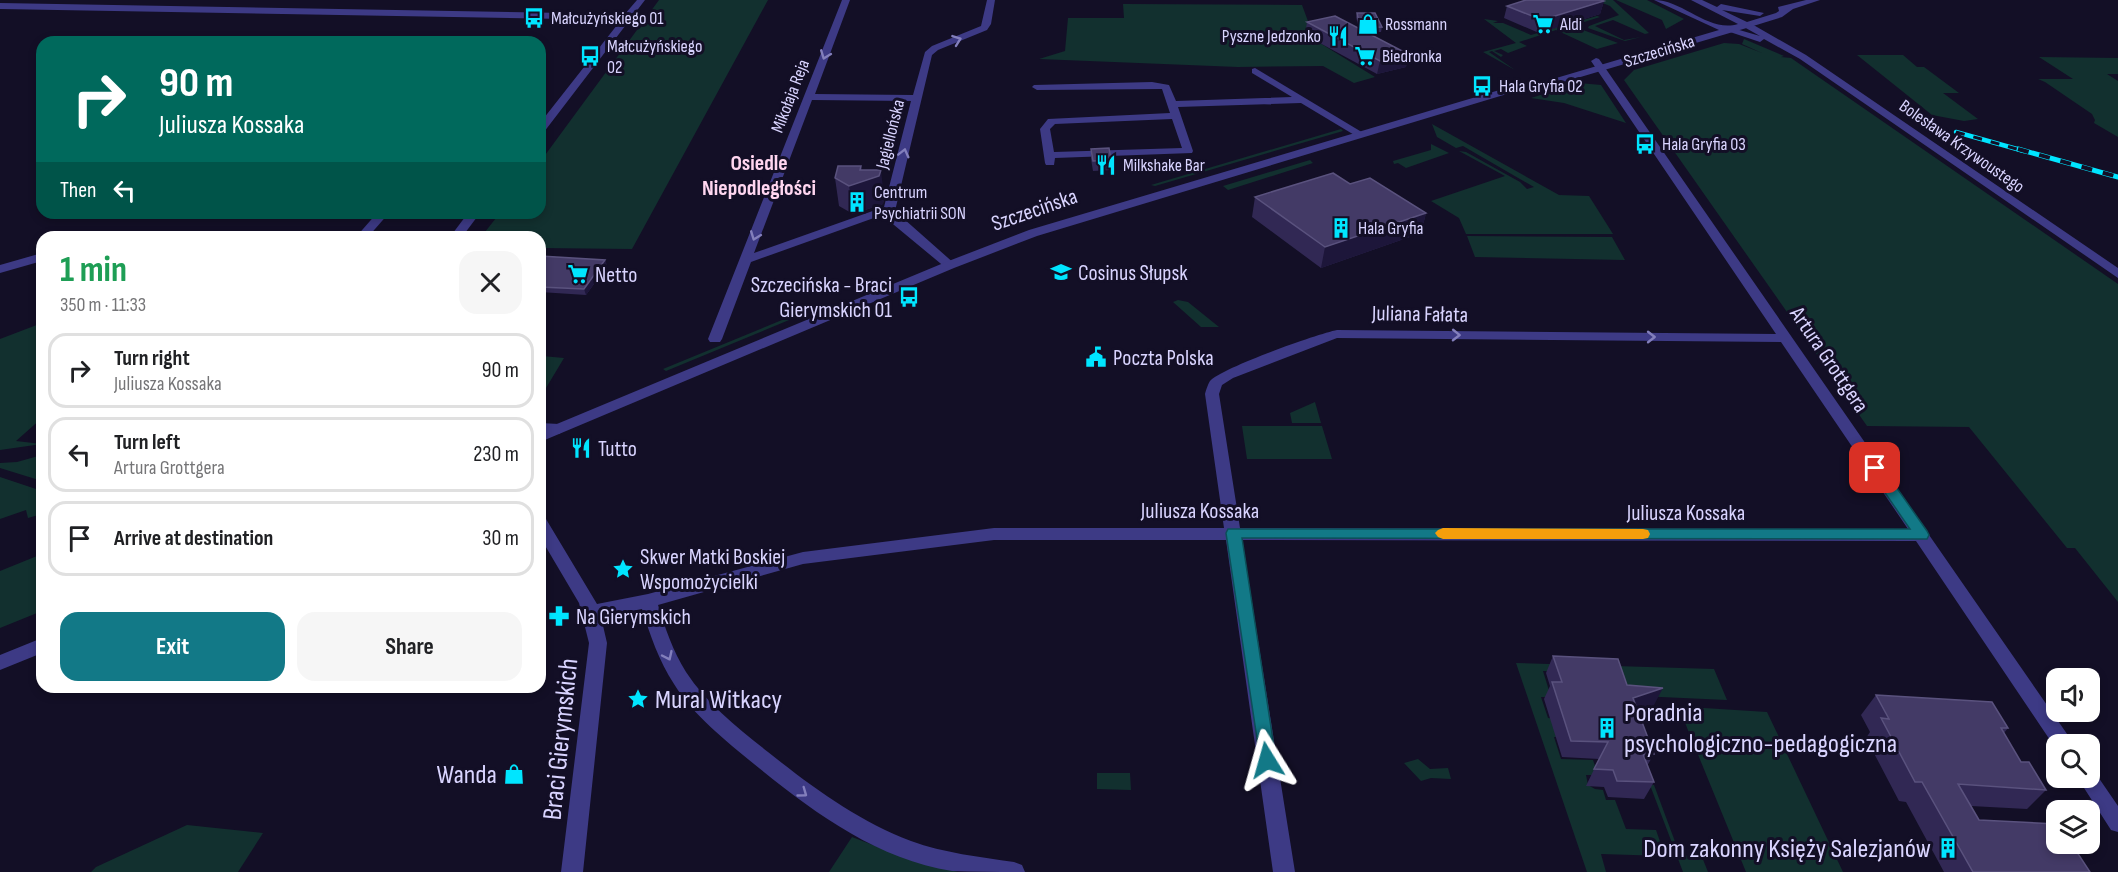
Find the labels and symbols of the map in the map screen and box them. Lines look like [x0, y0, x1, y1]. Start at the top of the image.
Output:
bus stop icon: Małcużyńskiego 01 [522, 6, 546, 30]
place label: Małcużyńskiego 01 [551, 8, 664, 29]
shop icon: Rossmann [1356, 12, 1380, 36]
supermarket icon: Aldi [1531, 12, 1555, 36]
place label: Rossmann [1385, 14, 1447, 35]
place label: Aldi [1559, 14, 1582, 35]
restaurant icon: Pyszne Jedzonko [1326, 24, 1350, 48]
place label: Pyszne Jedzonko [1222, 26, 1321, 47]
street label: Szczecińska [1621, 31, 1697, 72]
one-way arrow [951, 35, 962, 48]
place label: Małcużyńskiego 02 [607, 36, 702, 78]
bus stop icon: Małcużyńskiego 02 [578, 44, 602, 68]
supermarket icon: Biedronka [1353, 44, 1377, 68]
place label: Biedronka [1382, 46, 1442, 67]
one-way arrow [820, 48, 832, 59]
street label: Mikołaja Reja [767, 56, 814, 136]
bus stop icon: Hala Gryfia 02 [1470, 74, 1494, 98]
place label: Hala Gryfia 02 [1499, 76, 1583, 97]
street label: Bolesława Krzywoustego [1895, 95, 2028, 197]
street label: Jagiellońska [872, 97, 909, 172]
bus stop icon: Hala Gryfia 03 [1633, 132, 1657, 156]
place label: Hala Gryfia 03 [1662, 134, 1746, 155]
one-way arrow [896, 148, 909, 158]
district label: Osiedle Niepodległości [702, 150, 816, 202]
restaurant icon: Milkshake Bar [1094, 153, 1118, 177]
place label: Milkshake Bar [1123, 155, 1205, 176]
place label: Centrum Psychiatrii SON [874, 182, 966, 224]
street label: Szczecińska [988, 183, 1081, 238]
building icon: Centrum Psychiatrii SON [845, 190, 869, 214]
building icon: Hala Gryfia [1329, 216, 1353, 240]
place label: Hala Gryfia [1358, 218, 1423, 239]
one-way arrow [749, 231, 762, 241]
school or university icon: Cosinus Słupsk [1049, 260, 1073, 284]
place label: Cosinus Słupsk [1078, 260, 1188, 287]
supermarket icon: Netto [566, 262, 590, 286]
place label: Netto [595, 262, 637, 289]
place label: Szczecińska - Braci Gierymskich 01 [751, 272, 892, 324]
bus stop icon: Szczecińska - Braci Gierymskich 01 [897, 285, 921, 309]
street label: Juliana Fałata [1371, 300, 1468, 329]
street label: Artura Grottgera [1783, 301, 1874, 418]
one-way arrow [1452, 329, 1461, 341]
one-way arrow [1647, 331, 1656, 343]
public building icon: Poczta Polska [1084, 345, 1108, 369]
place label: Poczta Polska [1113, 345, 1214, 372]
restaurant icon: Tutto [569, 436, 593, 460]
place label: Tutto [598, 436, 637, 463]
pin [1849, 442, 1900, 493]
street label: Juliusza Kossaka [1140, 498, 1259, 525]
street label: Juliusza Kossaka [1626, 500, 1745, 527]
place label: Skwer Matki Boskiej Wspomożycielki [640, 544, 785, 596]
place icon: Skwer Matki Boskiej Wspomożycielki [611, 557, 635, 581]
pharmacy icon: Na Gierymskich [547, 604, 571, 628]
place label: Na Gierymskich [576, 604, 691, 631]
one-way arrow [660, 649, 672, 660]
street label: Braci Gierymskich [537, 657, 585, 822]
place label: Mural Witkacy [655, 684, 782, 716]
place icon: Mural Witkacy [626, 687, 650, 711]
place label: Poradnia psychologiczno-pedagogiczna [1624, 697, 1897, 760]
building icon: Poradnia psychologiczno-pedagogiczna [1595, 716, 1619, 740]
position arrow [1235, 728, 1299, 792]
place label: Wanda [437, 759, 497, 791]
shop icon: Wanda [502, 762, 526, 786]
one-way arrow [797, 786, 808, 797]
place label: Dom zakonny Księży Salezjanów [1643, 833, 1931, 865]
building icon: Dom zakonny Księży Salezjanów [1936, 836, 1960, 860]

